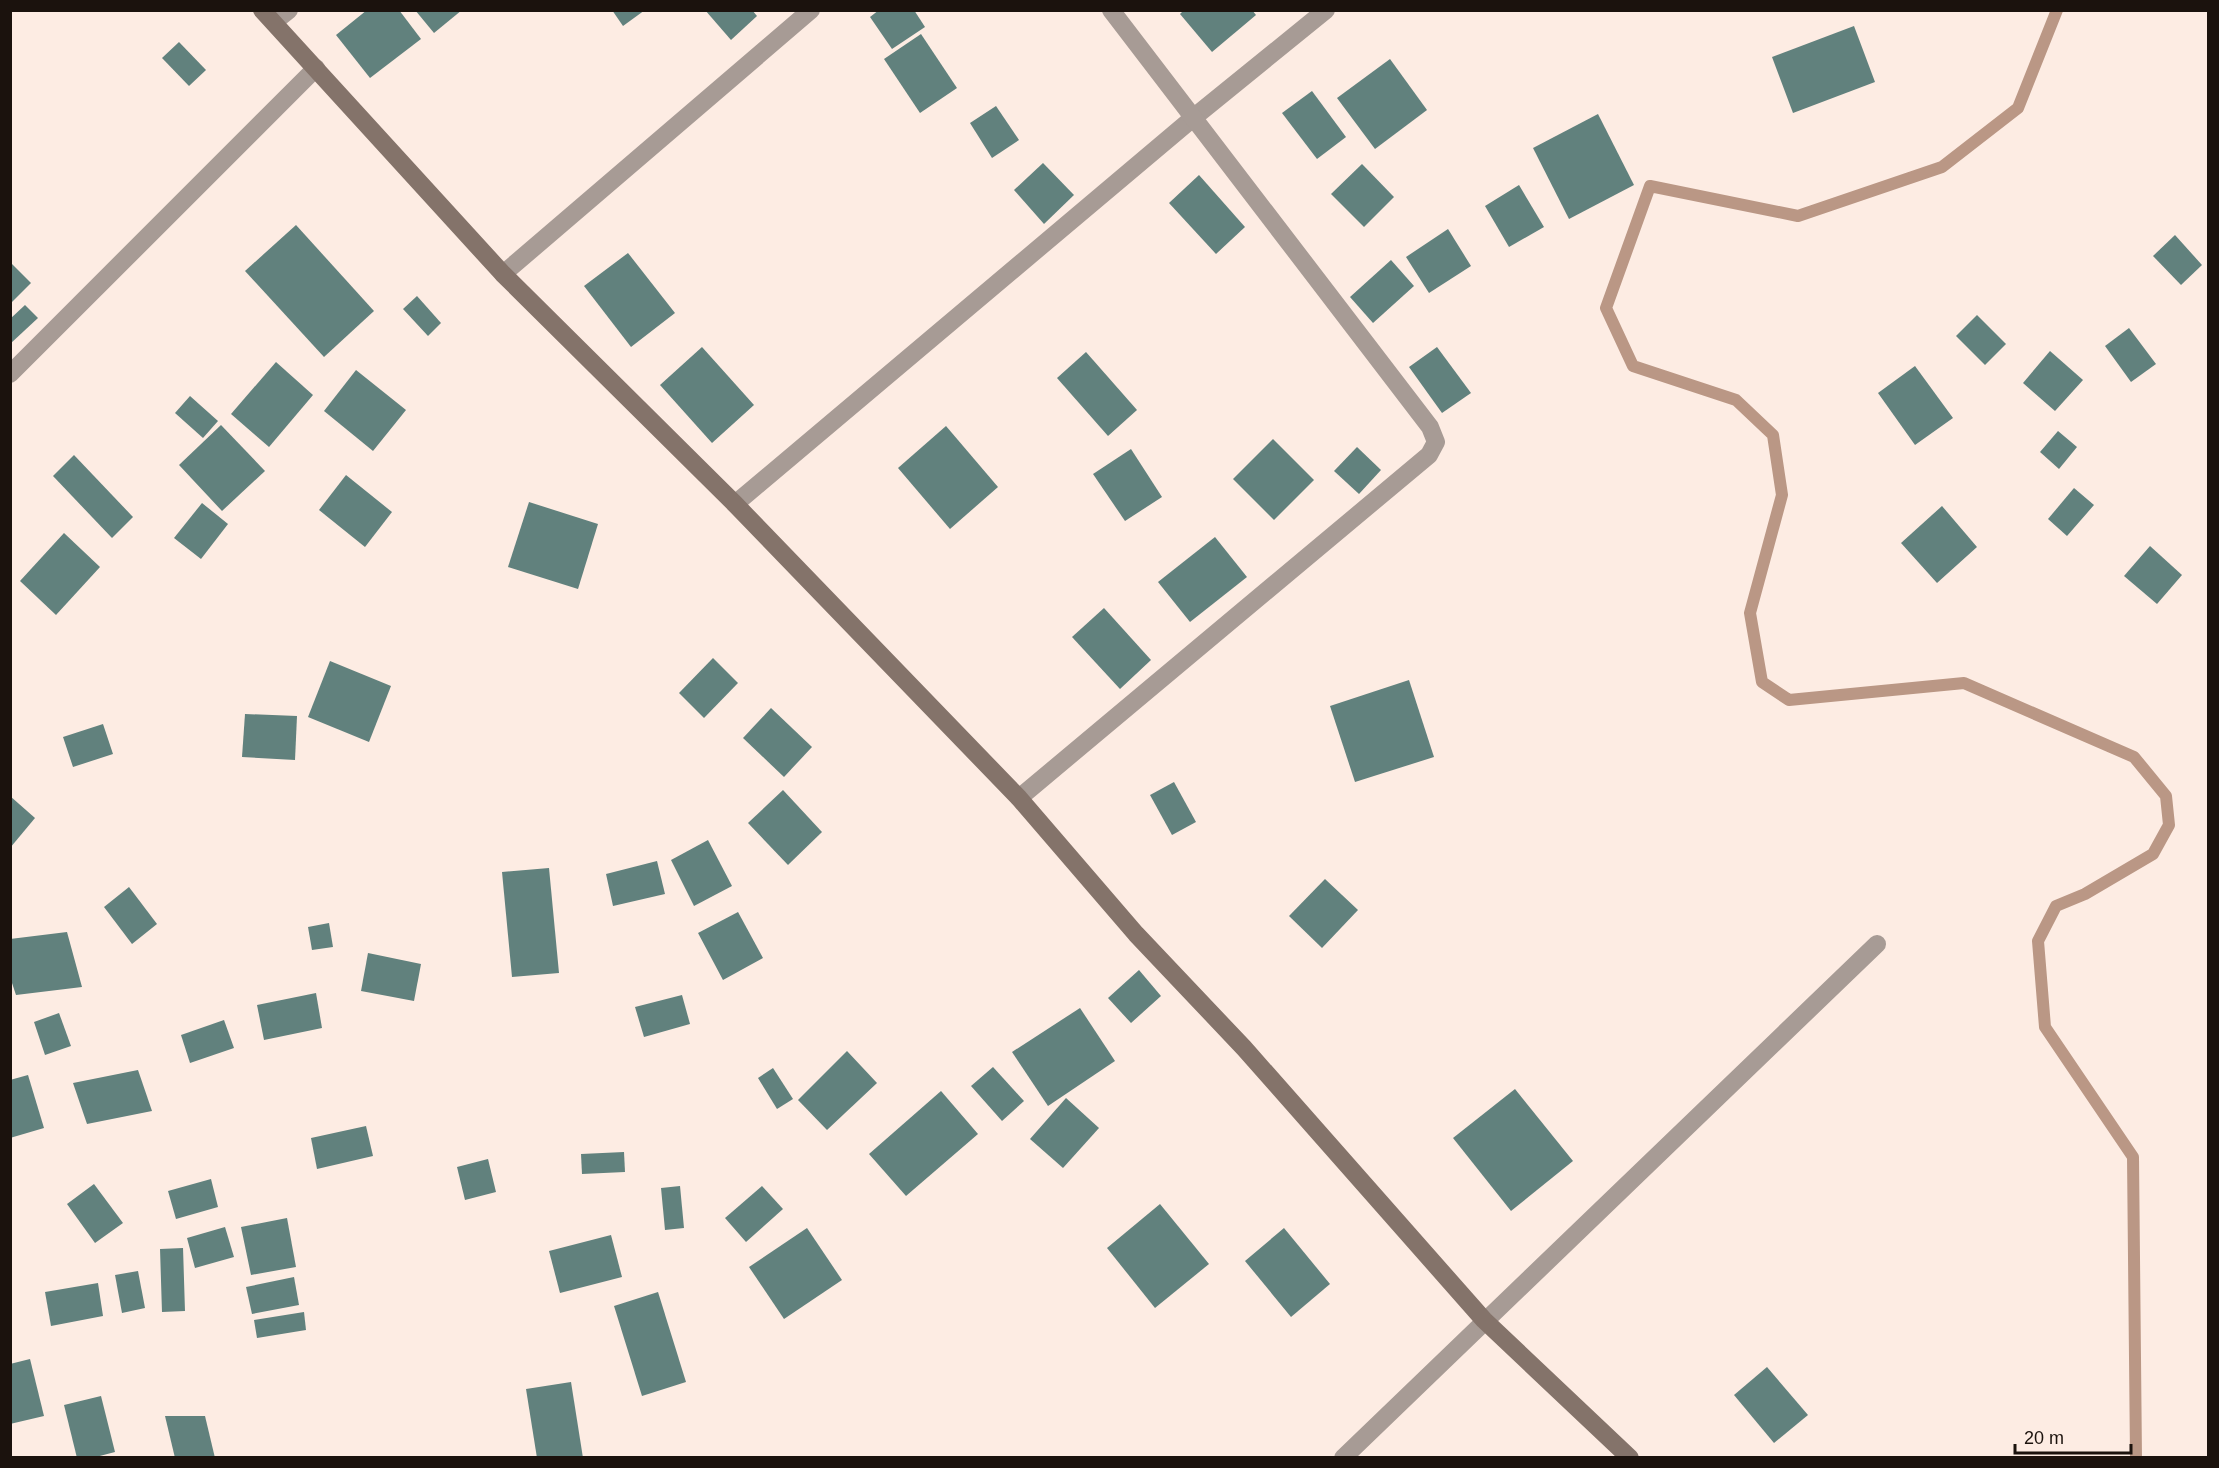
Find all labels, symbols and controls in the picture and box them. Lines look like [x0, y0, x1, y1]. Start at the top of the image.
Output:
scale bar [2015, 1417, 2130, 1455]
text: 20 m [2024, 1428, 2064, 1448]

